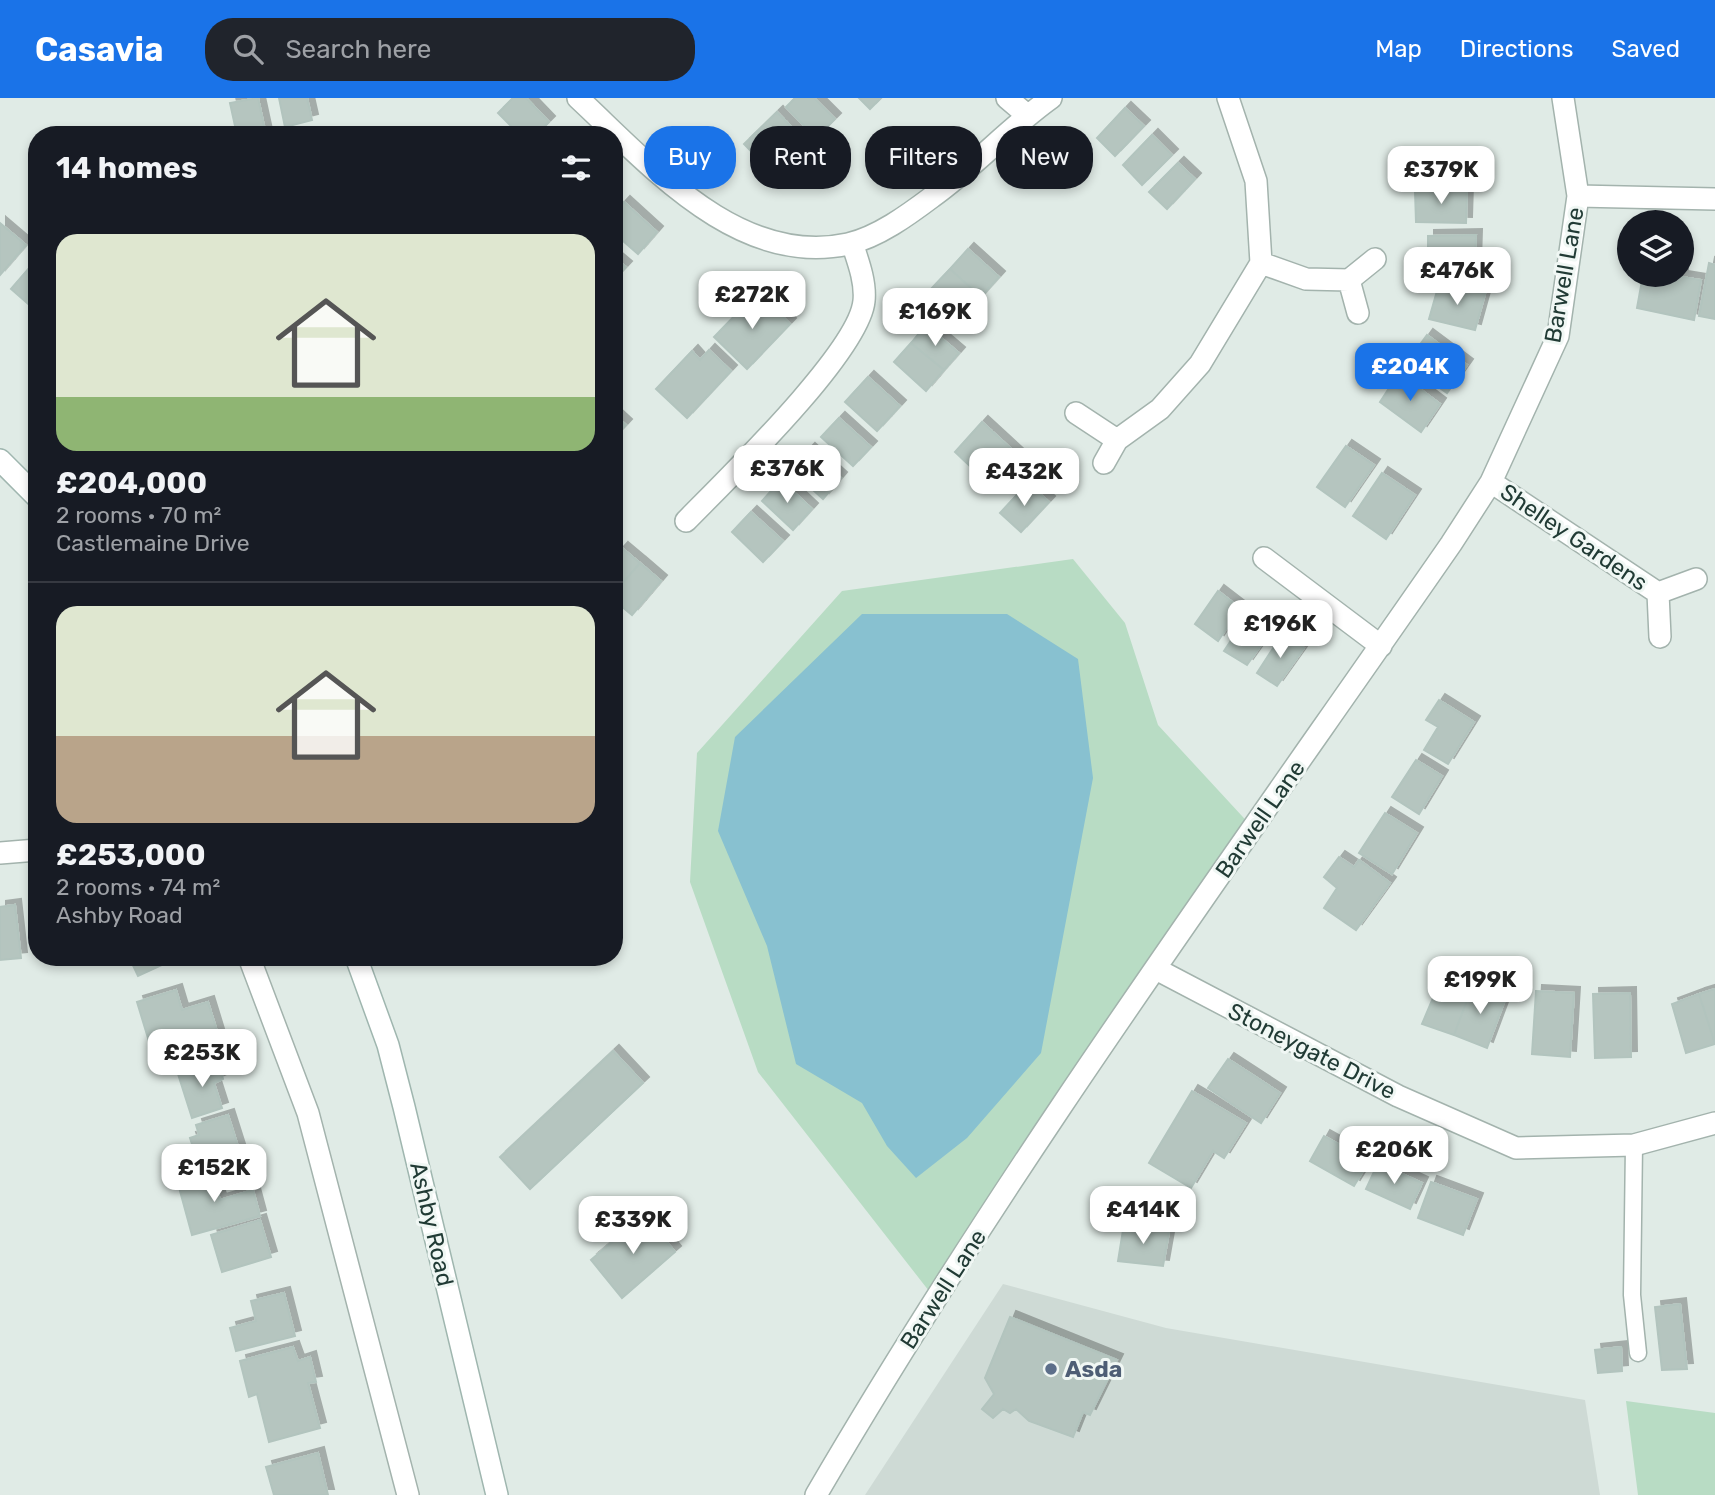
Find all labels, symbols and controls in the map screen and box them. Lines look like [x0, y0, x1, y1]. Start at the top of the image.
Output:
search box [205, 18, 695, 81]
text: Casavia [35, 30, 163, 69]
icon: search [229, 30, 267, 68]
text: Search here [285, 34, 431, 65]
text: Map [1375, 35, 1422, 63]
text: Directions [1460, 35, 1573, 63]
text: Saved [1611, 35, 1680, 63]
chip: Buy [644, 126, 736, 189]
chip: Rent [750, 126, 851, 189]
chip: Filters [865, 126, 982, 189]
chip: New [996, 126, 1093, 189]
pin: £379K [1392, 146, 1490, 206]
icon: filters [557, 149, 595, 187]
text: 14 homes [56, 150, 198, 186]
text: £379K [1404, 155, 1478, 183]
street label: Barwell Lane [1538, 205, 1590, 345]
map controls [1617, 210, 1694, 287]
button: layers [1617, 210, 1694, 287]
pin: £476K [1408, 248, 1506, 307]
text: £476K [1420, 256, 1494, 284]
pin: £272K [703, 272, 801, 331]
icon: home [263, 280, 389, 406]
text: £272K [715, 280, 789, 308]
pin: £169K [886, 288, 984, 348]
text: £169K [899, 297, 971, 325]
pin: £204K [1361, 344, 1459, 403]
text: £204K [1371, 352, 1449, 380]
pin: £376K [738, 446, 836, 505]
pin: £432K [975, 448, 1073, 508]
text: £376K [750, 454, 824, 482]
text: £432K [985, 457, 1063, 485]
text: £204,000 [56, 465, 207, 501]
street label: Shelley Gardens [1495, 477, 1653, 597]
text: 2 rooms · 70 m² [56, 501, 221, 529]
text: Castlemaine Drive [56, 529, 250, 557]
pin: £196K [1231, 601, 1329, 660]
text: £196K [1244, 609, 1316, 637]
icon: home [263, 652, 389, 778]
street label: Barwell Lane [1209, 755, 1311, 883]
text: £253,000 [56, 837, 206, 873]
text: 2 rooms · 74 m² [56, 873, 220, 901]
text: Ashby Road [56, 901, 183, 929]
pin: £199K [1431, 956, 1529, 1016]
text: £199K [1444, 965, 1516, 993]
street label: Stoneygate Drive [1224, 997, 1400, 1105]
pin: £253K [153, 1030, 251, 1089]
text: £253K [164, 1038, 240, 1066]
pin: £206K [1345, 1126, 1443, 1186]
text: £206K [1355, 1135, 1433, 1163]
pin: £152K [165, 1144, 263, 1204]
text: £152K [177, 1153, 251, 1181]
street label: Ashby Road [404, 1159, 460, 1289]
pin: £414K [1094, 1186, 1192, 1246]
text: £414K [1106, 1195, 1180, 1223]
pin: £339K [584, 1196, 682, 1256]
text: £339K [595, 1205, 671, 1233]
street label: Barwell Lane [894, 1224, 992, 1354]
place label: Asda [1065, 1355, 1122, 1383]
marker: Asda [1043, 1361, 1059, 1377]

